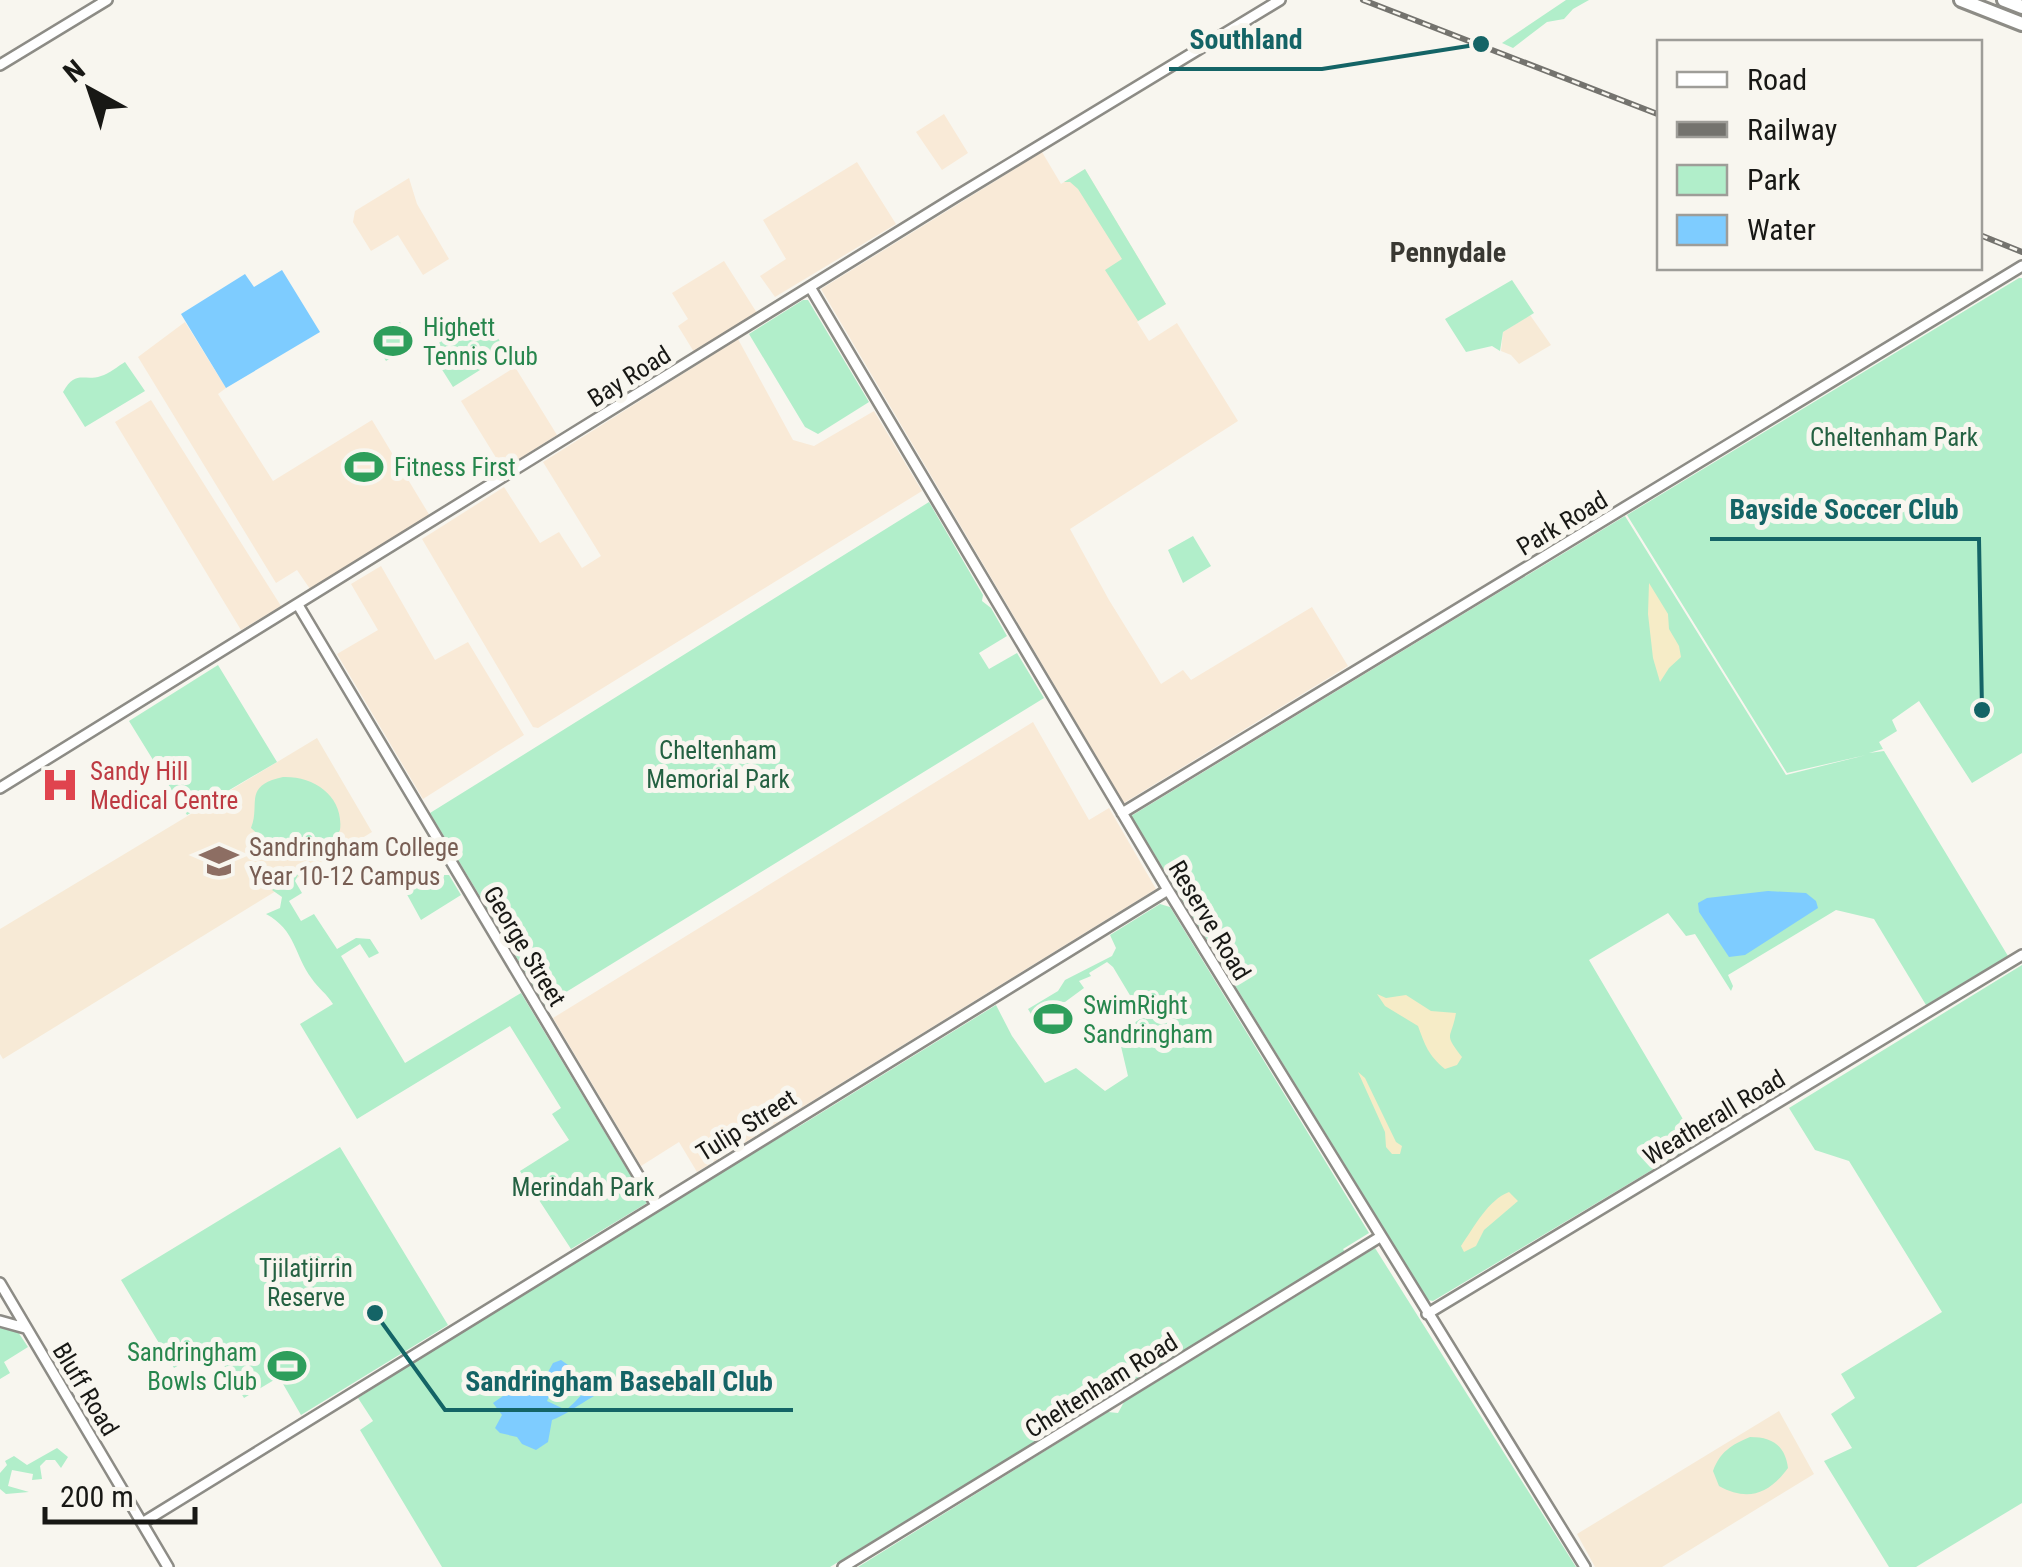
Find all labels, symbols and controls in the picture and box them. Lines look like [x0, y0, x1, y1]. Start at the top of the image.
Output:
callout: Southland [1169, 11, 1322, 69]
text: Southland [1189, 23, 1303, 56]
north arrow [40, 40, 140, 140]
legend [1657, 40, 1982, 270]
text: N [57, 53, 91, 89]
text: Road [1747, 62, 1807, 97]
text: Railway [1747, 112, 1837, 147]
text: Park [1747, 162, 1801, 197]
text: Water [1747, 212, 1816, 247]
district label: Pennydale [1390, 236, 1506, 269]
place label: Highett Tennis Club [423, 313, 538, 371]
sports icon: Highett Tennis Club [372, 320, 414, 362]
street label: Bay Road [583, 340, 676, 413]
park label: Cheltenham Park [1810, 423, 1979, 452]
sports icon: Fitness First [343, 446, 385, 488]
place label: Fitness First [394, 453, 516, 482]
callout: Bayside Soccer Club [1710, 481, 1979, 539]
street label: Park Road [1512, 485, 1613, 562]
text: Bayside Soccer Club [1729, 493, 1959, 526]
park label: Cheltenham Memorial Park [646, 736, 790, 794]
place label: Sandy Hill Medical Centre [90, 757, 238, 815]
hospital icon: Sandy Hill Medical Centre [39, 764, 81, 806]
place label: Sandringham College Year 10-12 Campus [249, 833, 459, 891]
school or university icon: Sandringham College Year 10-12 Campus [198, 840, 240, 882]
street label: Reserve Road [1163, 855, 1257, 985]
street label: George Street [477, 881, 572, 1011]
place label: SwimRight Sandringham [1083, 991, 1213, 1049]
sports icon: SwimRight Sandringham [1032, 998, 1074, 1040]
street label: Weatherall Road [1638, 1064, 1790, 1171]
street label: Tulip Street [691, 1083, 801, 1167]
park label: Merindah Park [512, 1173, 655, 1202]
park label: Tjilatjirrin Reserve [259, 1254, 353, 1312]
street label: Cheltenham Road [1020, 1327, 1183, 1444]
street label: Bluff Road [47, 1338, 125, 1441]
place label: Sandringham Bowls Club [127, 1338, 257, 1396]
sports icon: Sandringham Bowls Club [266, 1345, 308, 1387]
callout: Sandringham Baseball Club [445, 1352, 793, 1410]
text: Sandringham Baseball Club [465, 1365, 773, 1398]
scale bar [45, 1462, 195, 1524]
text: 200 m [60, 1479, 134, 1514]

